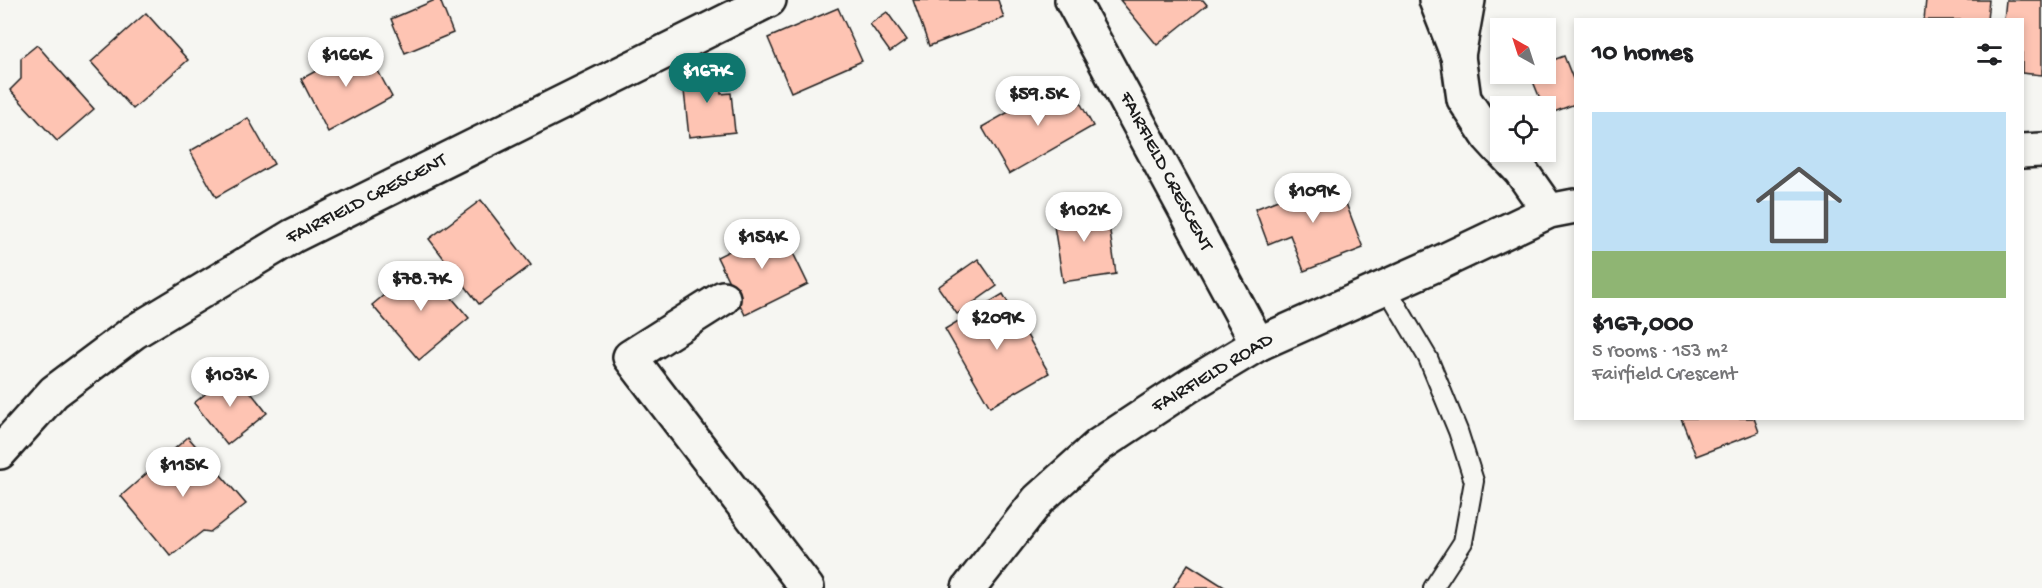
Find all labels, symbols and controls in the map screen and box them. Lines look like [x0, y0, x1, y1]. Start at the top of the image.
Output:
north arrow [1490, 18, 1556, 84]
map controls [1490, 18, 1556, 162]
pin: $166K [304, 37, 388, 88]
icon: filters [1973, 38, 2006, 71]
text: 10 homes [1592, 39, 1692, 70]
text: $166K [322, 45, 370, 68]
pin: $167K [665, 53, 749, 104]
text: $167K [683, 61, 731, 84]
pin: $59.5K [989, 76, 1087, 127]
text: $59.5K [1009, 84, 1067, 107]
street label: FAIRFIELD CRESCENT [1113, 88, 1217, 257]
button: locate [1490, 96, 1556, 162]
street label: FAIRFIELD CRESCENT [282, 149, 452, 251]
icon: home [1745, 151, 1853, 259]
pin: $109K [1271, 173, 1355, 224]
text: $109K [1288, 181, 1338, 204]
pin: $102K [1042, 192, 1126, 243]
text: $102K [1059, 200, 1109, 223]
pin: $154K [720, 219, 804, 270]
text: $154K [738, 227, 786, 250]
pin: $78.7K [372, 261, 470, 312]
text: $78.7K [392, 269, 450, 292]
pin: $209K [955, 300, 1039, 351]
text: $209K [971, 308, 1023, 331]
text: $167,000 [1592, 310, 1693, 341]
street label: FAIRFIELD ROAD [1147, 328, 1279, 420]
text: 5 rooms · 153 m² [1592, 341, 1728, 364]
pin: $103K [188, 357, 272, 408]
text: Fairfield Crescent [1592, 364, 1737, 387]
text: $103K [205, 365, 255, 388]
pin: $115K [141, 447, 225, 498]
text: $115K [160, 455, 206, 478]

